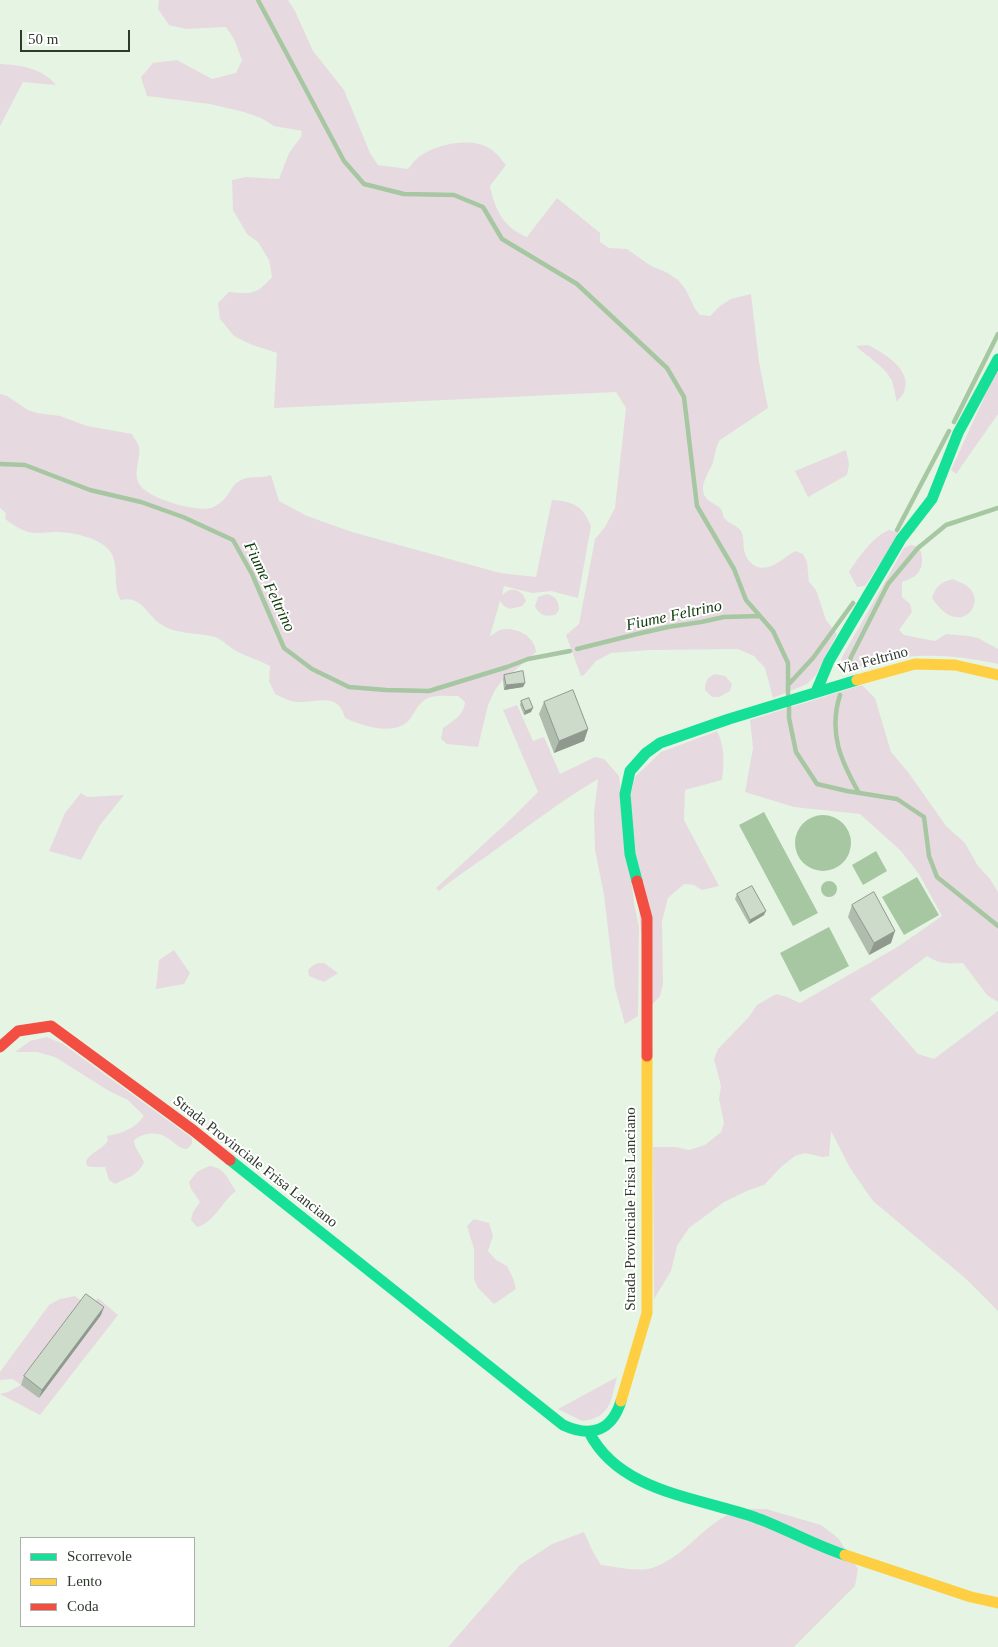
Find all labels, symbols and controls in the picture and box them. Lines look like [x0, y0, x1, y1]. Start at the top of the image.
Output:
scale bar [22, 20, 132, 52]
text: 50 m [28, 31, 58, 47]
water label: Fiume Feltrino [239, 539, 299, 635]
water label: Fiume Feltrino [624, 596, 724, 636]
street label: Via Feltrino [836, 643, 910, 679]
street label: Strada Provinciale Frisa Lanciano [169, 1092, 341, 1232]
street label: Strada Provinciale Frisa Lanciano [622, 1107, 640, 1311]
legend [20, 1537, 195, 1627]
text: Scorrevole [67, 1548, 132, 1564]
text: Lento [67, 1573, 102, 1589]
text: Coda [67, 1598, 99, 1614]

